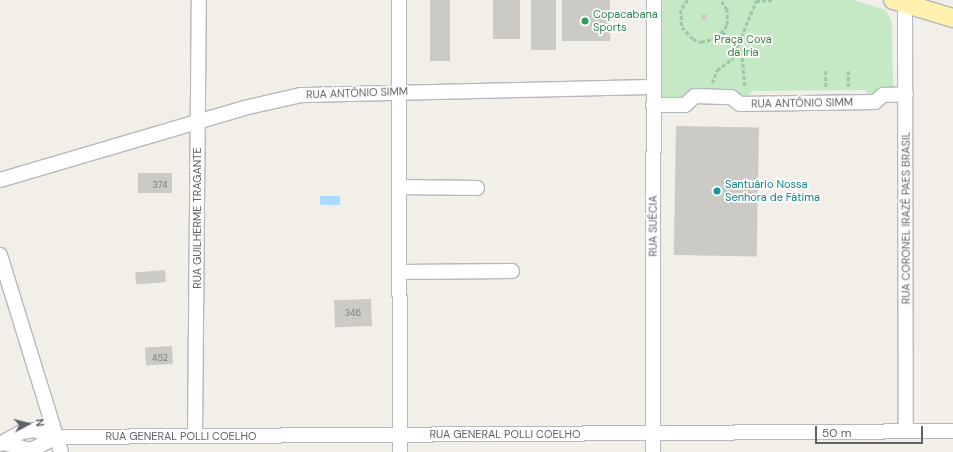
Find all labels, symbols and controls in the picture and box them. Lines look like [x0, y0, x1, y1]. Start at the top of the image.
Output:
place label: Copacabana Sports [593, 8, 658, 34]
marker: Copacabana Sports [580, 16, 590, 26]
park label: Praça Cova da Iria [714, 33, 772, 59]
street label: RUA ANTÔNIO SIMM [306, 85, 408, 101]
street label: RUA ANTÔNIO SIMM [751, 96, 853, 110]
street label: RUA CORONEL IRAZÊ PAES BRASIL [899, 132, 913, 304]
street label: RUA GUILHERME TRAGANTE [190, 147, 204, 289]
place label: Santuário Nossa Senhora de Fátima [725, 178, 820, 204]
house number: 374 [153, 180, 167, 190]
marker: Santuário Nossa Senhora de Fátima [712, 186, 722, 196]
street label: RUA SUÉCIA [646, 195, 660, 257]
house number: 346 [345, 308, 361, 318]
house number: 452 [152, 353, 168, 363]
north arrow [8, 404, 48, 444]
text: N [32, 418, 47, 427]
scale bar [817, 418, 925, 444]
text: 50 m [822, 425, 851, 441]
street label: RUA GENERAL POLLI COELHO [430, 427, 580, 441]
street label: RUA GENERAL POLLI COELHO [106, 429, 256, 443]

